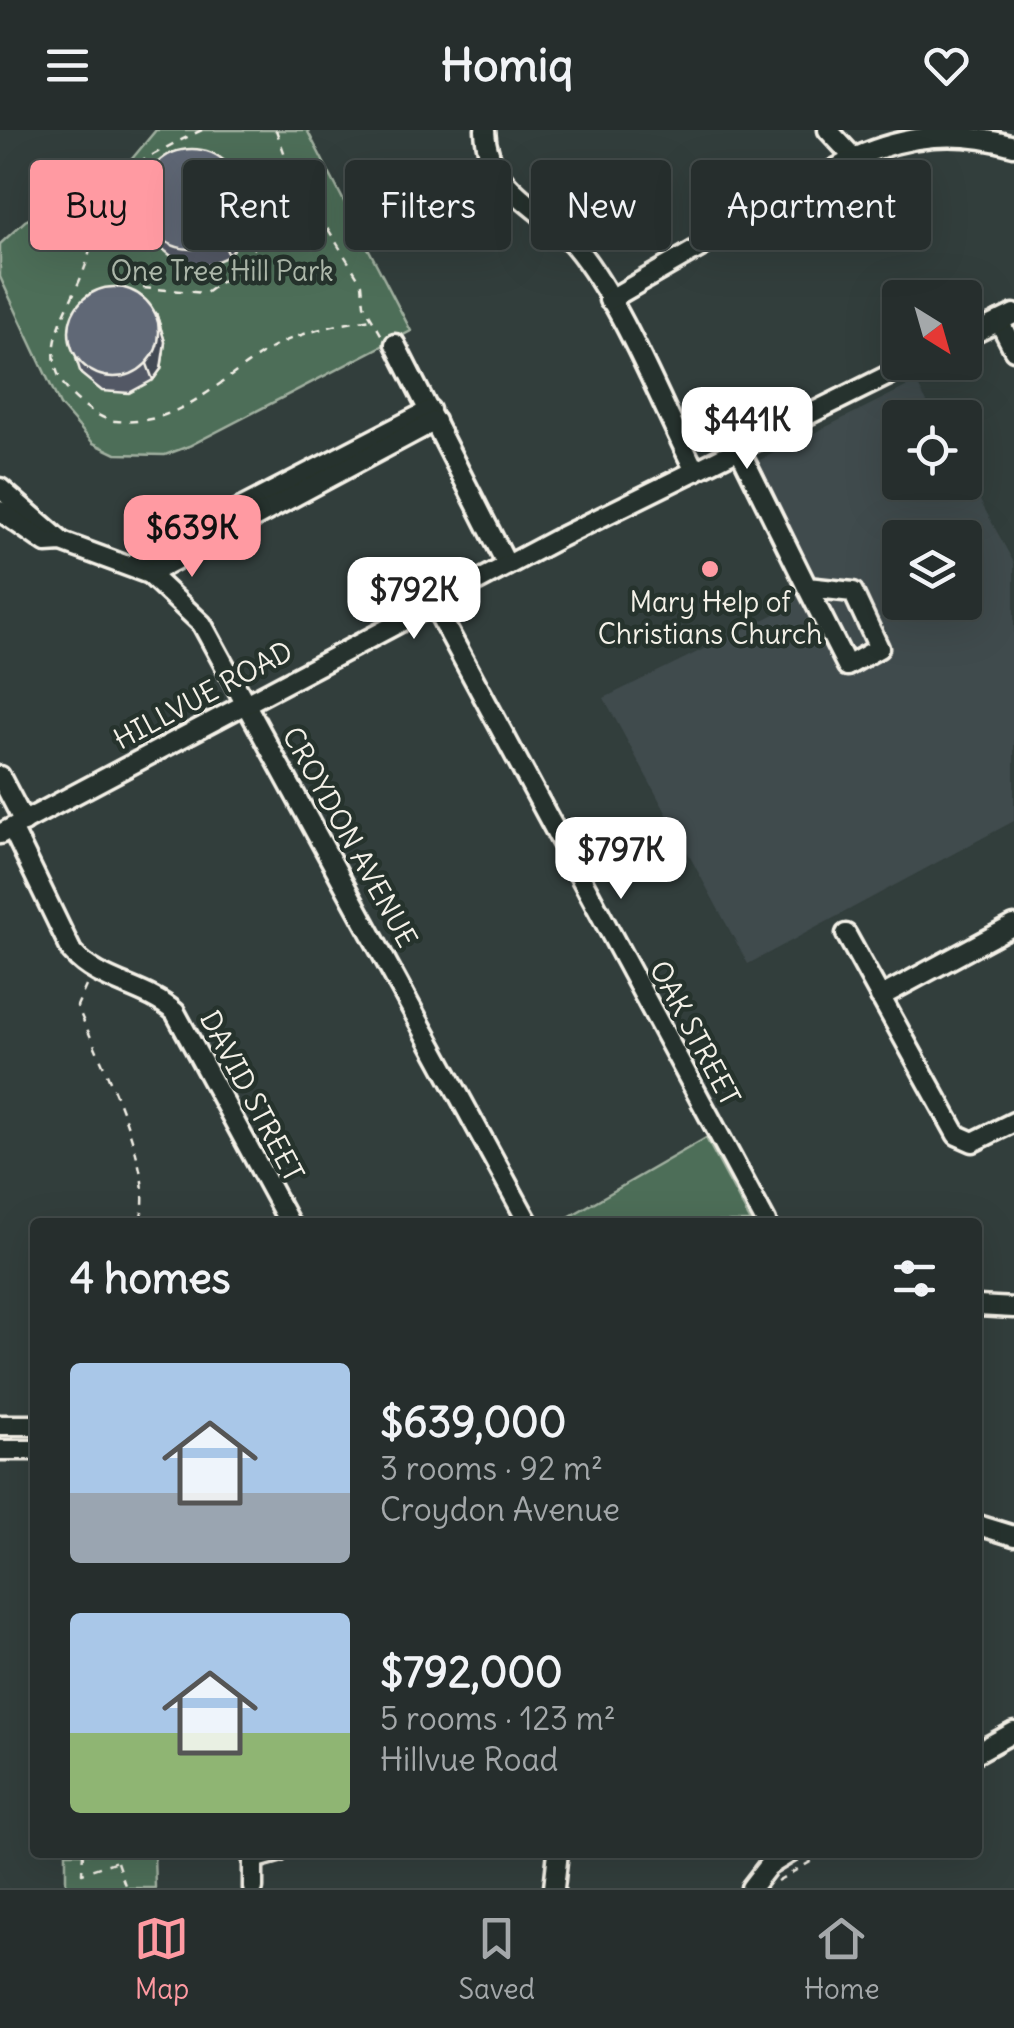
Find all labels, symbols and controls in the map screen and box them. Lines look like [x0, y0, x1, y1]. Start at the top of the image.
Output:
text: Homiq [441, 37, 573, 93]
icon: menu [40, 38, 95, 93]
icon: heart [919, 38, 974, 93]
chip: Buy [30, 160, 163, 250]
chip: Rent [183, 160, 325, 250]
chip: Filters [345, 160, 511, 250]
chip: New [531, 160, 671, 250]
chip: Apartment [691, 160, 931, 250]
park label: One Tree Hill Park [110, 253, 334, 289]
north arrow [882, 280, 982, 380]
map controls [882, 280, 982, 620]
pin: $441K [677, 387, 817, 472]
text: $441K [704, 399, 790, 440]
button: locate [882, 400, 982, 500]
pin: $639K [122, 495, 262, 580]
text: $639K [146, 507, 238, 548]
button: layers [882, 520, 982, 620]
pin: $792K [344, 557, 484, 642]
marker: Mary Help of Christians Church [699, 558, 721, 580]
text: $792K [369, 569, 459, 610]
place label: Mary Help of Christians Church [598, 584, 822, 652]
street label: HILLVUE ROAD [107, 633, 299, 757]
street label: CROYDON AVENUE [275, 721, 425, 953]
pin: $797K [551, 817, 691, 902]
text: $797K [577, 829, 665, 870]
street label: OAK STREET [642, 954, 748, 1112]
street label: DAVID STREET [192, 1004, 312, 1188]
icon: filters [887, 1251, 942, 1306]
text: 4 homes [70, 1252, 231, 1304]
text: $639,000 [380, 1396, 566, 1448]
icon: home [150, 1403, 270, 1523]
text: 3 rooms · 92 m² [380, 1448, 603, 1489]
text: Croydon Avenue [380, 1489, 620, 1530]
text: $792,000 [380, 1646, 563, 1698]
icon: home [150, 1653, 270, 1773]
text: 5 rooms · 123 m² [380, 1698, 616, 1739]
text: Hillvue Road [380, 1739, 558, 1780]
tab: Map [134, 1911, 189, 2007]
tab: Saved [458, 1911, 535, 2007]
tab: Home [804, 1911, 880, 2007]

